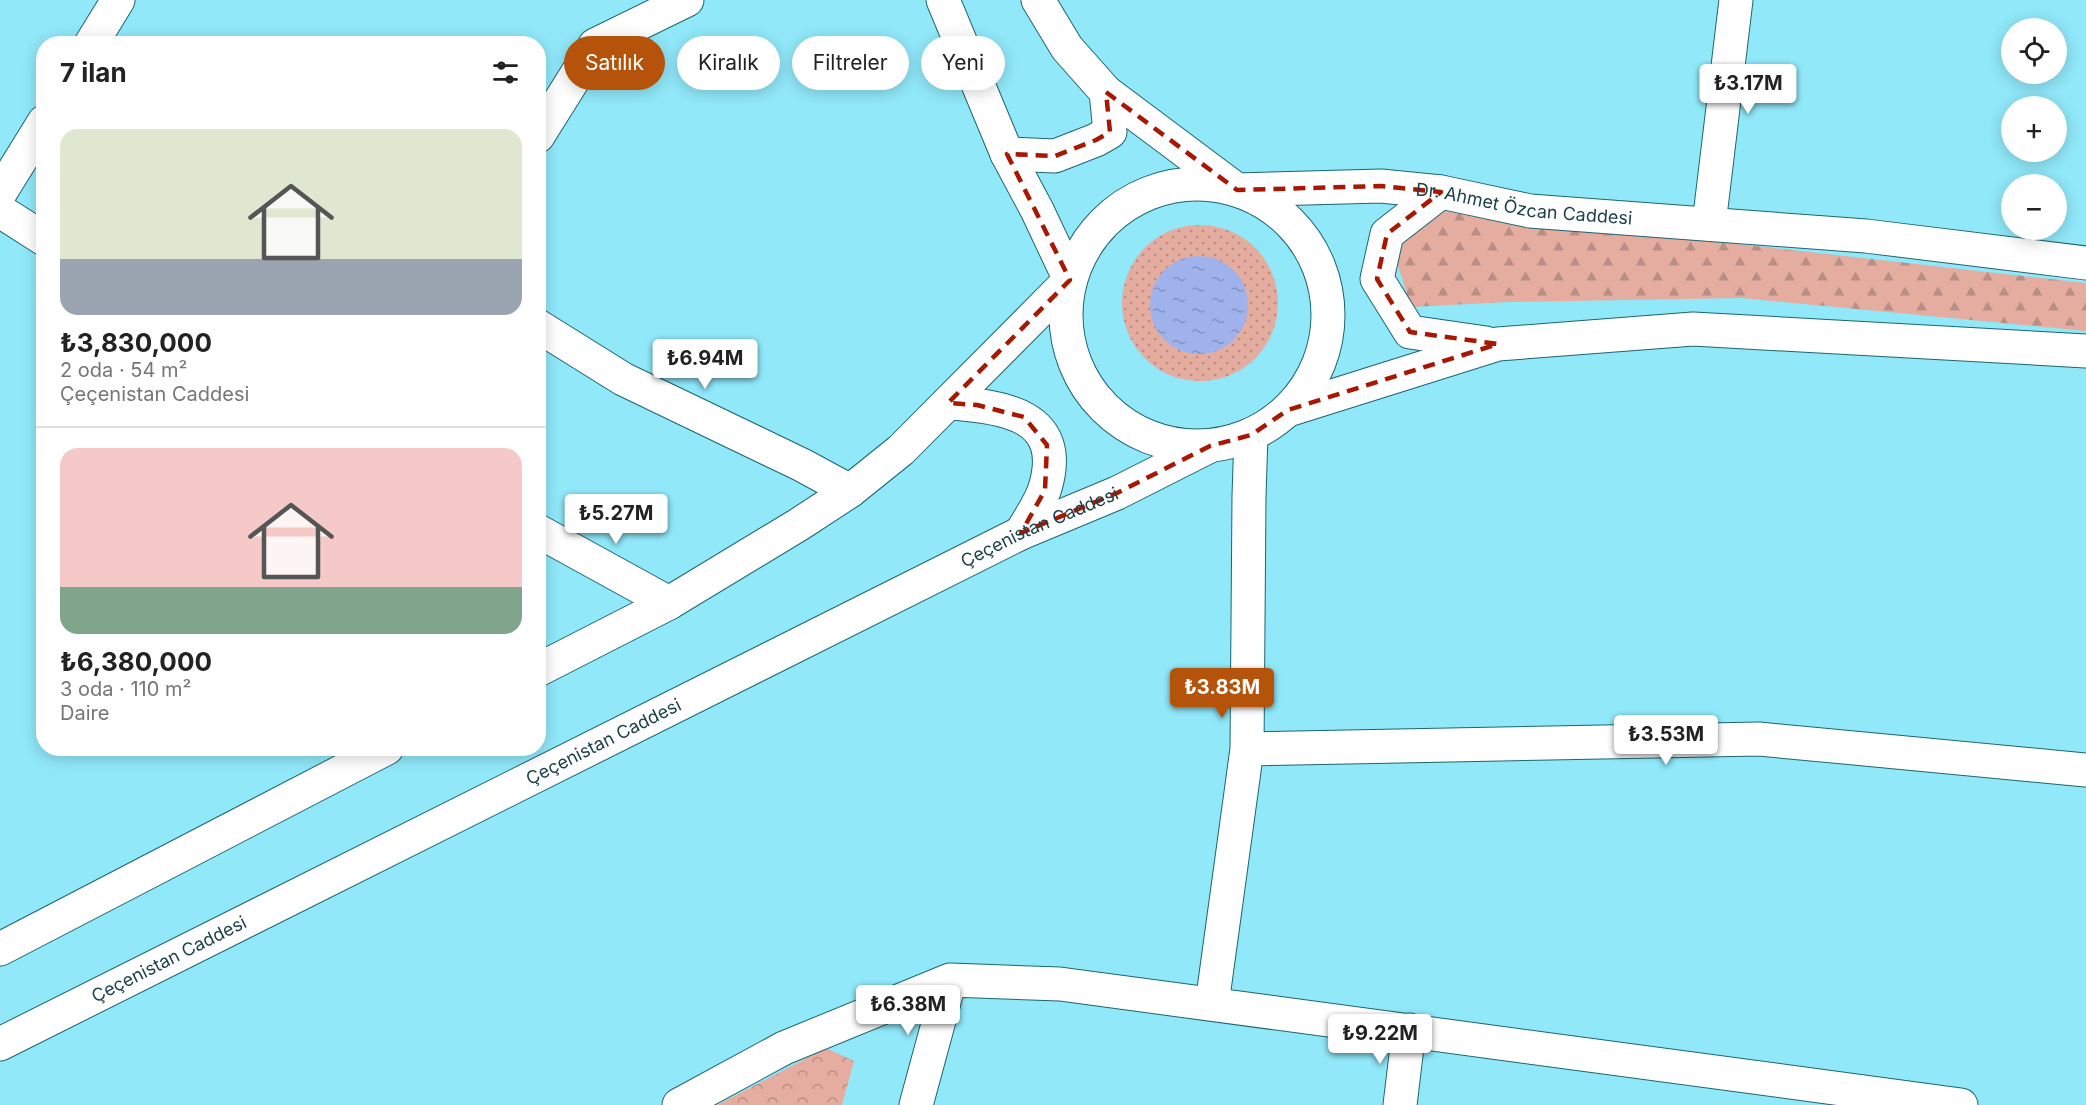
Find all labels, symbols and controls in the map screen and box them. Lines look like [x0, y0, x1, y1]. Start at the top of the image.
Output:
map controls [2001, 18, 2067, 240]
button: locate [2001, 18, 2067, 84]
chip: Satılık [564, 36, 665, 90]
chip: Kiralık [677, 36, 780, 90]
chip: Filtreler [792, 36, 909, 90]
chip: Yeni [921, 36, 1005, 90]
icon: filters [489, 56, 522, 89]
text: 7 ilan [60, 57, 127, 88]
pin: ₺3.17M [1699, 64, 1797, 115]
text: ₺3.17M [1713, 71, 1783, 95]
button: + [2001, 96, 2067, 162]
icon: home [237, 168, 345, 276]
button: − [2001, 174, 2067, 240]
street label: Dr. Ahmet Özcan Caddesi [1415, 179, 1633, 229]
text: ₺3,830,000 [60, 327, 212, 358]
pin: ₺6.94M [656, 339, 754, 390]
text: ₺6.94M [667, 346, 743, 370]
text: 2 oda · 54 m² [60, 358, 187, 382]
text: Çeçenistan Caddesi [60, 382, 249, 406]
street label: Çeçenistan Caddesi [957, 483, 1121, 571]
icon: home [237, 487, 345, 595]
pin: ₺5.27M [567, 494, 665, 545]
text: ₺5.27M [579, 501, 653, 525]
text: ₺6,380,000 [60, 646, 212, 677]
pin: ₺3.83M [1173, 668, 1271, 719]
text: ₺3.83M [1184, 675, 1260, 699]
text: 3 oda · 110 m² [60, 677, 191, 701]
street label: Çeçenistan Caddesi [522, 694, 684, 789]
text: Daire [60, 701, 109, 725]
pin: ₺3.53M [1617, 715, 1715, 766]
text: ₺3.53M [1628, 722, 1704, 746]
street label: Çeçenistan Caddesi [88, 911, 250, 1007]
pin: ₺6.38M [859, 985, 957, 1036]
text: ₺6.38M [870, 992, 946, 1016]
pin: ₺9.22M [1331, 1014, 1429, 1065]
text: ₺9.22M [1342, 1021, 1418, 1045]

